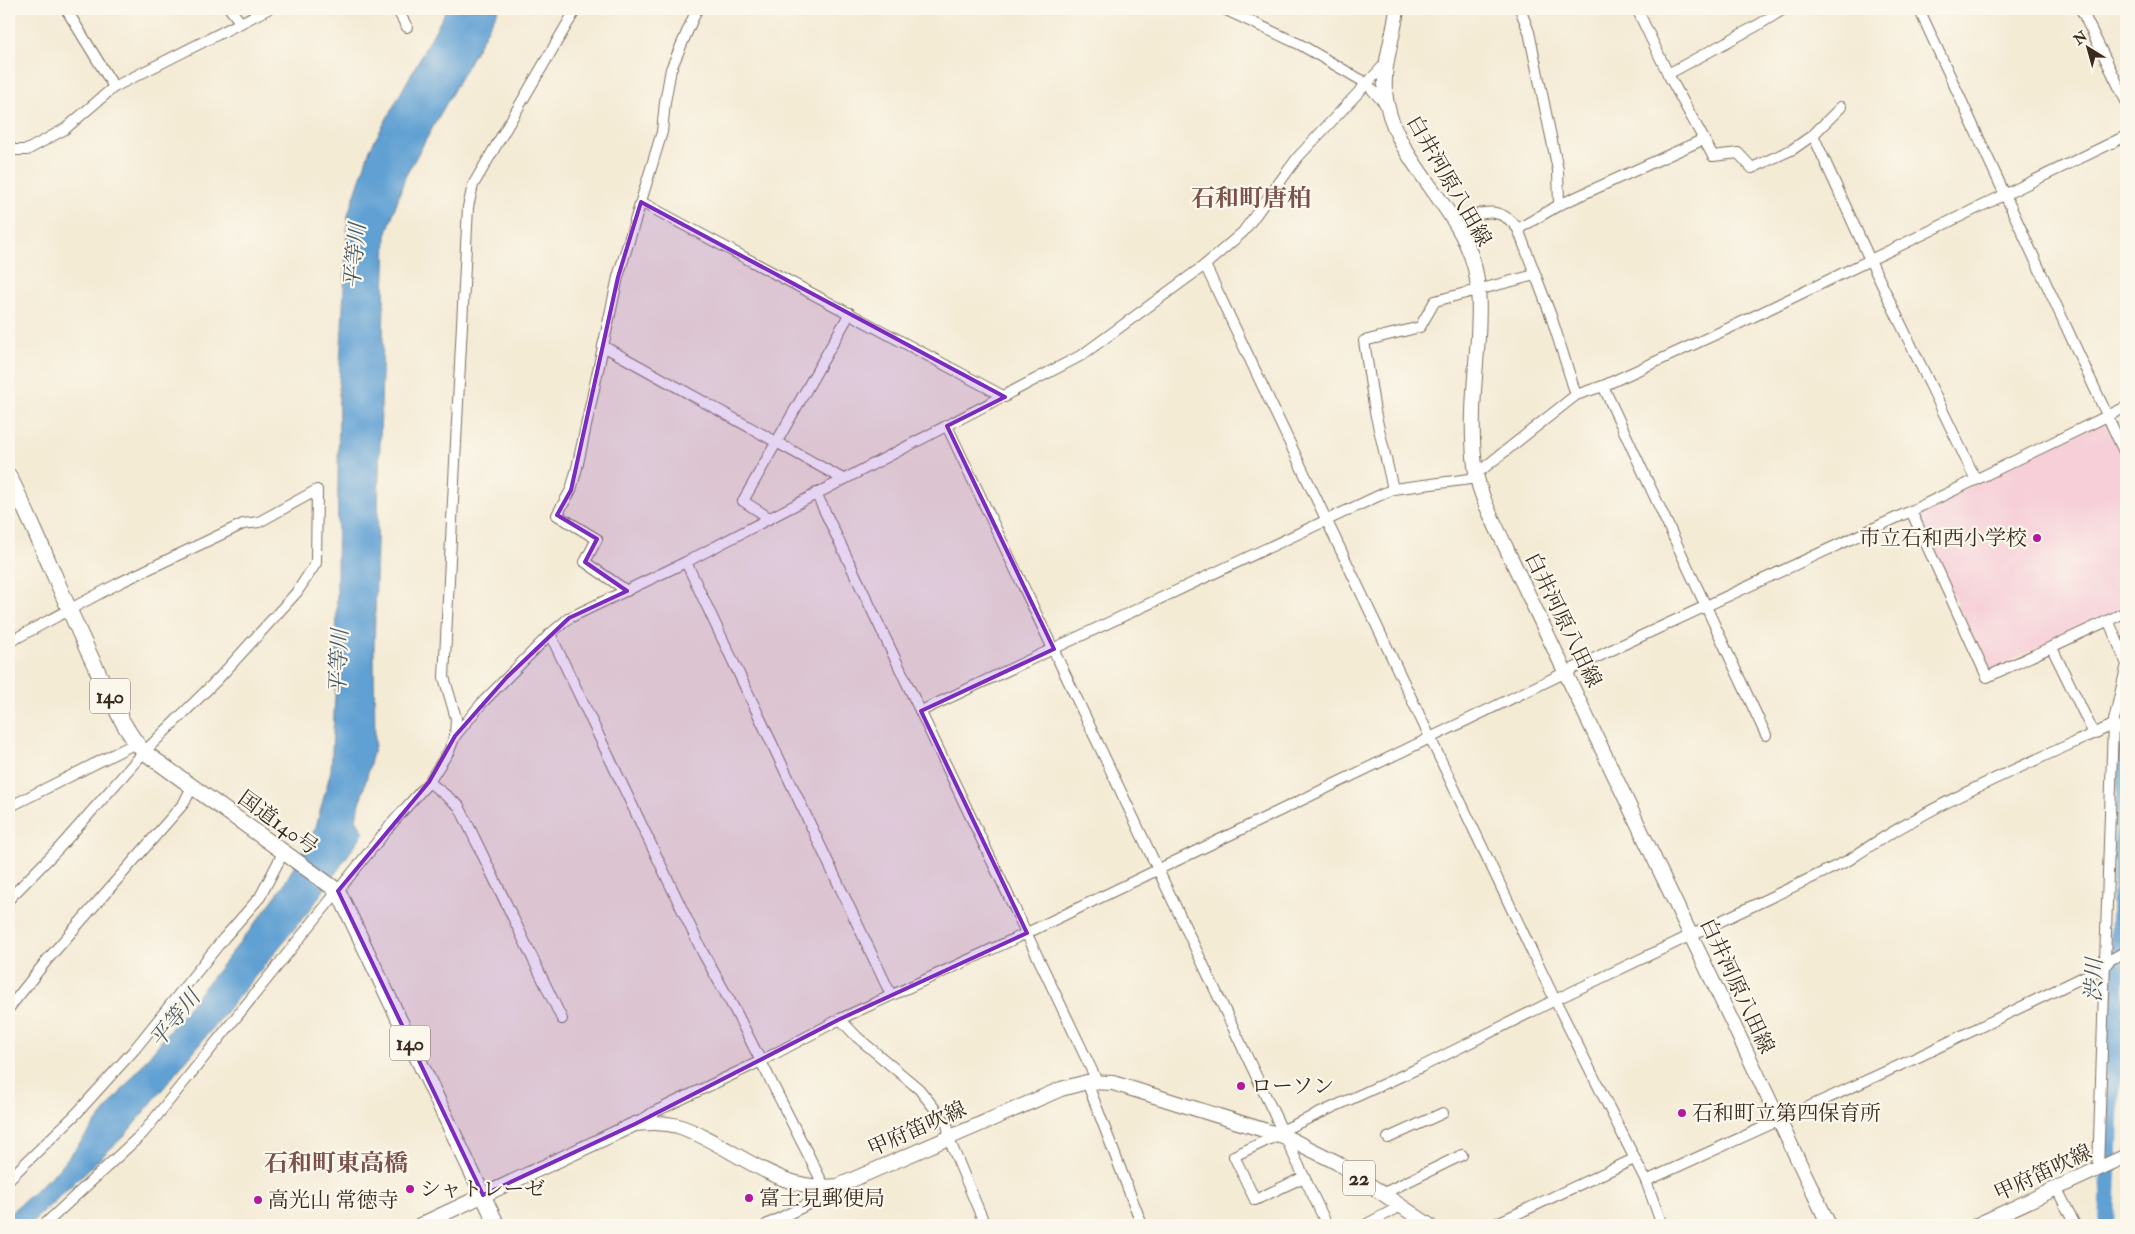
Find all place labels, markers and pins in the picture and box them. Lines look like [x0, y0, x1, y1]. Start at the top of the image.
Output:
place label: 市立石和西小学校 [1859, 525, 2027, 552]
marker: 市立石和西小学校 [2031, 532, 2043, 544]
place label: ローソン [1251, 1073, 1334, 1100]
marker: ローソン [1235, 1080, 1247, 1092]
place label: 石和町立第四保育所 [1692, 1100, 1881, 1127]
marker: 石和町立第四保育所 [1676, 1107, 1688, 1119]
place label: シャトレーゼ [420, 1176, 545, 1203]
marker: シャトレーゼ [404, 1183, 416, 1195]
place label: 富士見郵便局 [759, 1185, 885, 1212]
place label: 高光山 常徳寺 [268, 1187, 398, 1214]
marker: 富士見郵便局 [743, 1192, 755, 1204]
marker: 高光山 常徳寺 [252, 1194, 264, 1206]

